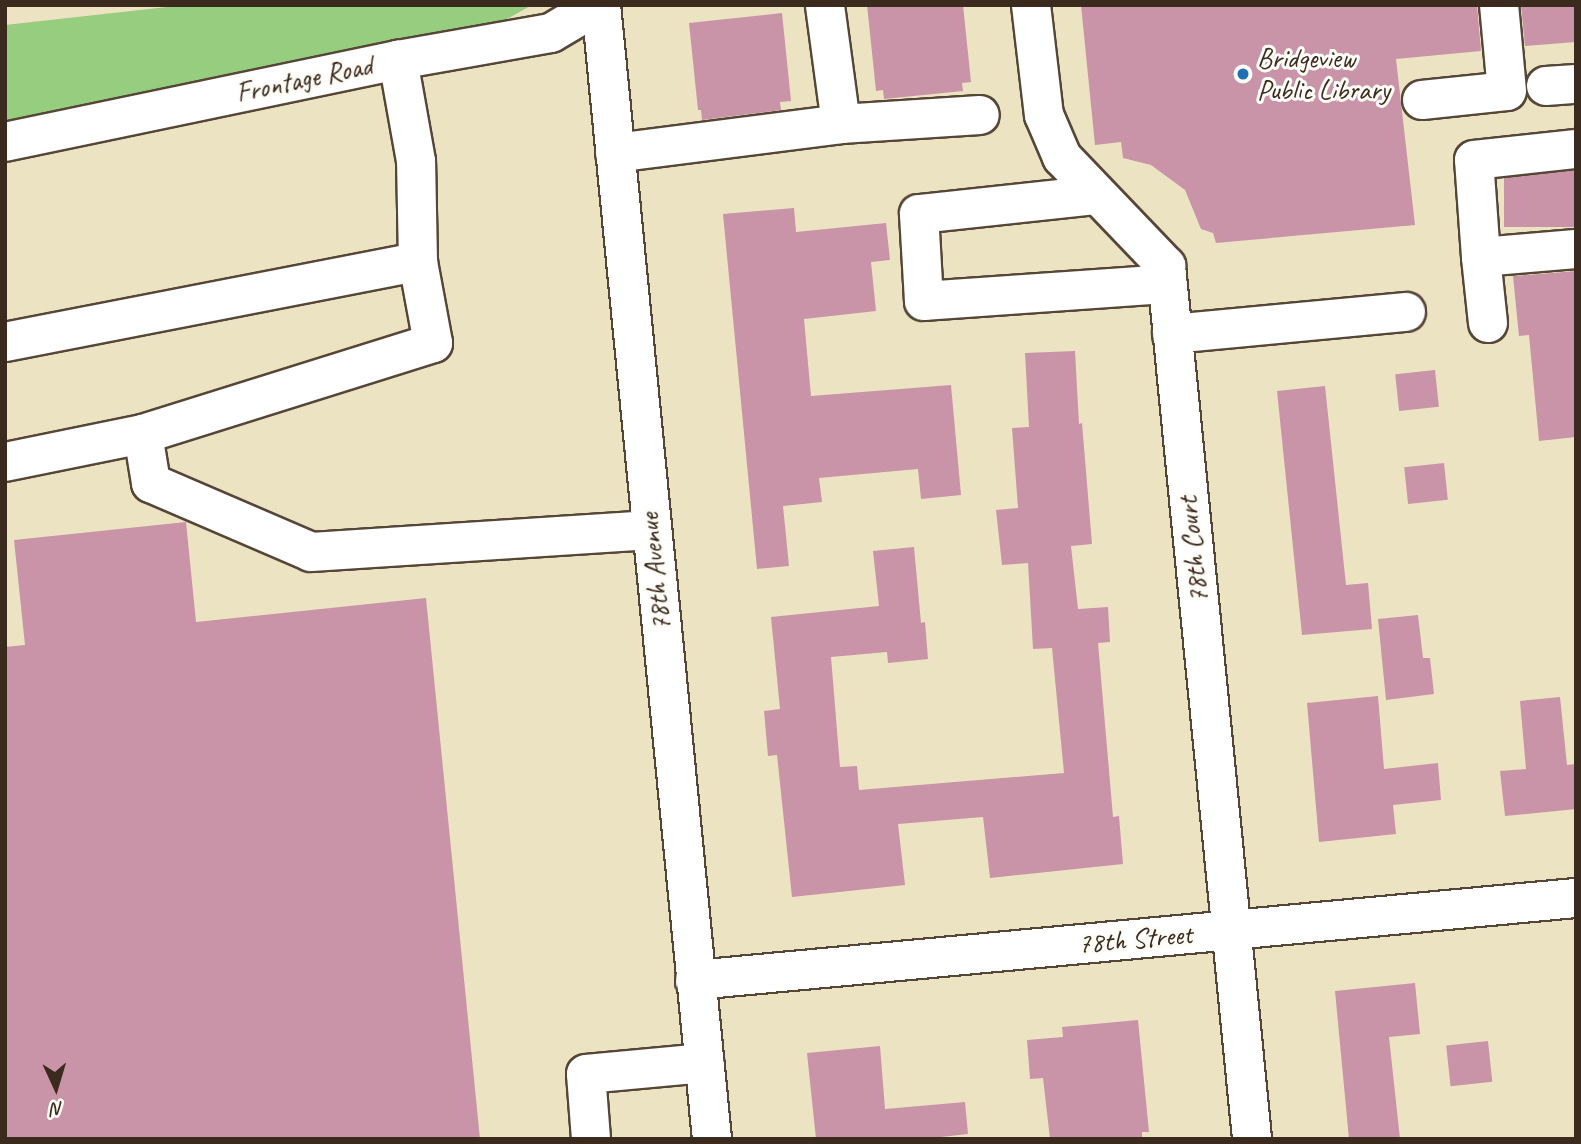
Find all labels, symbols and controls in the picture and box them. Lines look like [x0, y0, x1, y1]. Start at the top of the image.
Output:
place label: Bridgeview Public Library [1257, 41, 1389, 107]
street label: Frontage Road [233, 48, 375, 110]
marker: Bridgeview Public Library [1235, 66, 1251, 82]
street label: 78th Court [1171, 495, 1215, 605]
street label: 78th Avenue [632, 511, 678, 633]
street label: 78th Street [1076, 917, 1194, 961]
north arrow [21, 1053, 91, 1123]
text: N [51, 1097, 64, 1121]

